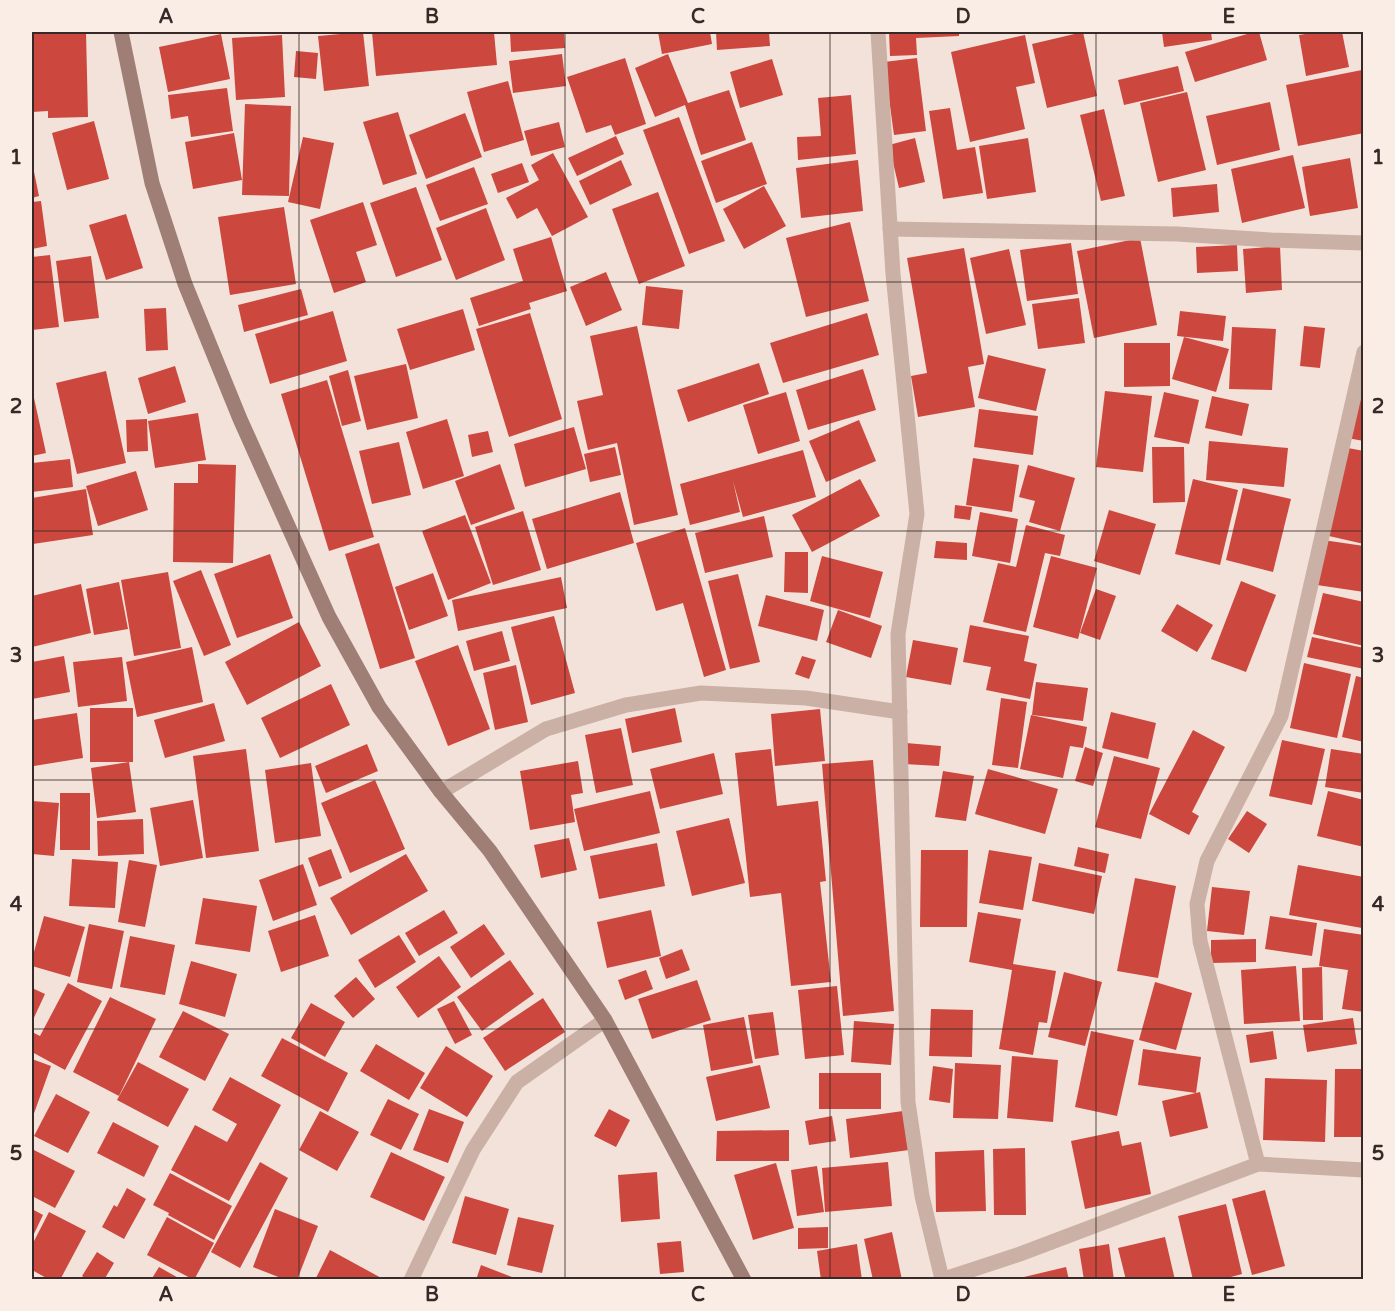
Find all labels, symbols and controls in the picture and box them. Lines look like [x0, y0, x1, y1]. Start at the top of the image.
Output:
text: A [159, 5, 174, 29]
text: B [425, 5, 439, 29]
text: C [691, 5, 705, 29]
text: D [955, 5, 971, 29]
text: E [1223, 5, 1236, 29]
text: 1 [10, 146, 22, 170]
text: 1 [1372, 146, 1384, 170]
text: 2 [10, 395, 22, 419]
text: 2 [1372, 395, 1384, 419]
text: 3 [10, 644, 22, 668]
text: 3 [1372, 644, 1384, 668]
text: 4 [10, 893, 23, 917]
text: 4 [1372, 893, 1385, 917]
text: 5 [10, 1142, 22, 1166]
text: 5 [1372, 1142, 1384, 1166]
text: A [159, 1283, 174, 1307]
text: B [425, 1283, 439, 1307]
text: C [691, 1283, 705, 1307]
text: D [955, 1283, 971, 1307]
text: E [1223, 1283, 1236, 1307]

